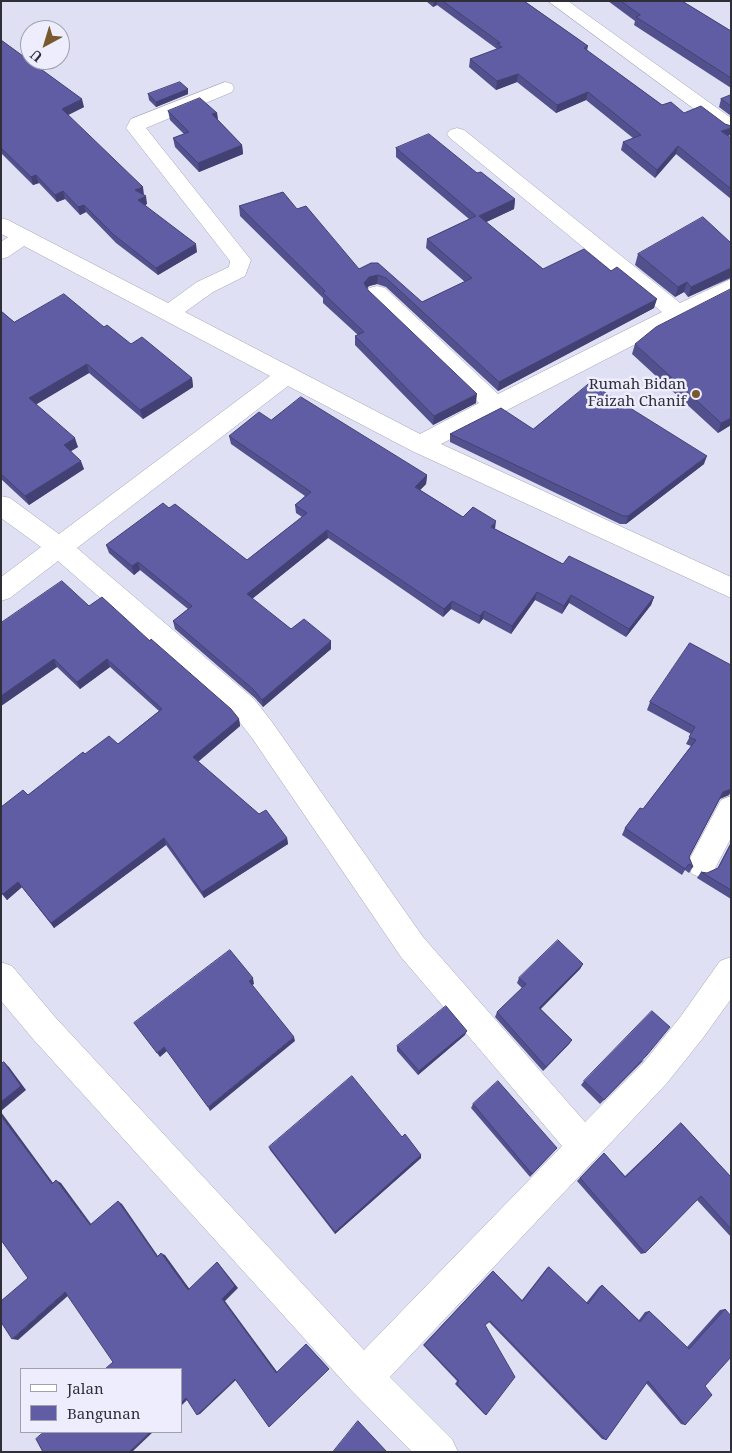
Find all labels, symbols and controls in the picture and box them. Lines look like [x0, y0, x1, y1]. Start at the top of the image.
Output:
north arrow [20, 20, 70, 70]
text: U [26, 46, 46, 67]
place label: Rumah Bidan Faizah Chanif [588, 376, 686, 411]
marker: Rumah Bidan Faizah Chanif [690, 388, 702, 400]
legend [20, 1368, 182, 1433]
text: Jalan [67, 1378, 104, 1398]
text: Bangunan [67, 1403, 140, 1423]

